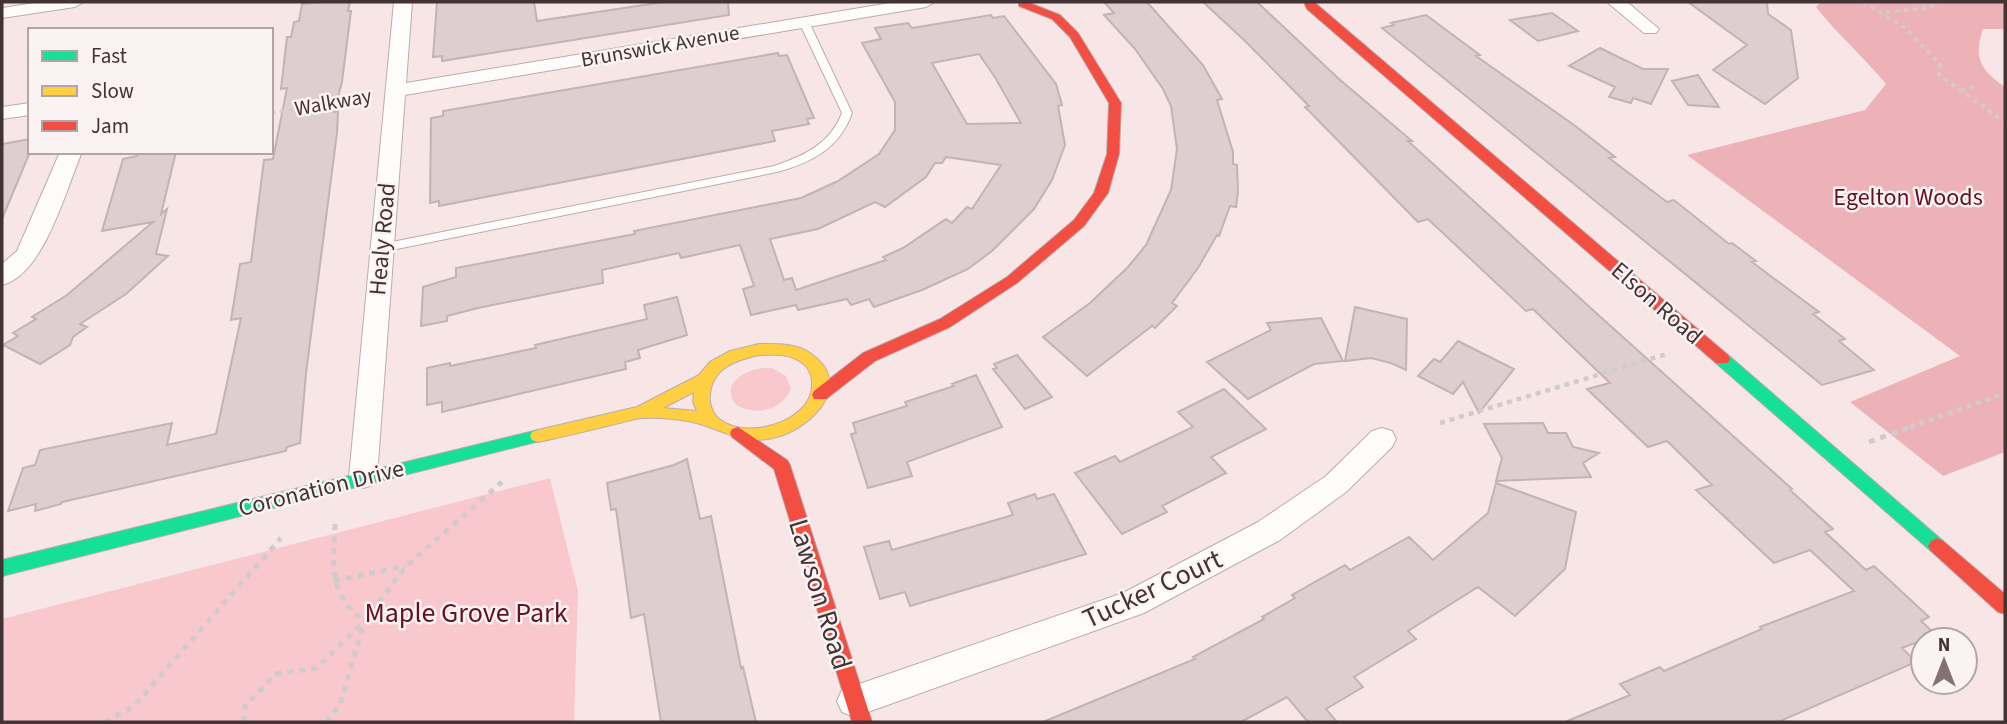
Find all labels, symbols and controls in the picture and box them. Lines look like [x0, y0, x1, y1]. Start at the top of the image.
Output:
street label: Brunswick Avenue [578, 17, 742, 75]
legend [28, 28, 273, 154]
text: Fast [91, 41, 127, 71]
text: Slow [91, 76, 134, 106]
street label: Walkway [292, 80, 374, 124]
text: Jam [91, 111, 129, 141]
park label: Egelton Woods [1833, 180, 1983, 215]
street label: Healy Road [360, 181, 405, 297]
street label: Elson Road [1603, 254, 1710, 353]
street label: Coronation Drive [235, 451, 408, 526]
street label: Lawson Road [778, 514, 862, 675]
street label: Tucker Court [1076, 539, 1229, 639]
park label: Maple Grove Park [364, 593, 568, 633]
north arrow [1909, 626, 1979, 696]
text: N [1938, 632, 1950, 659]

